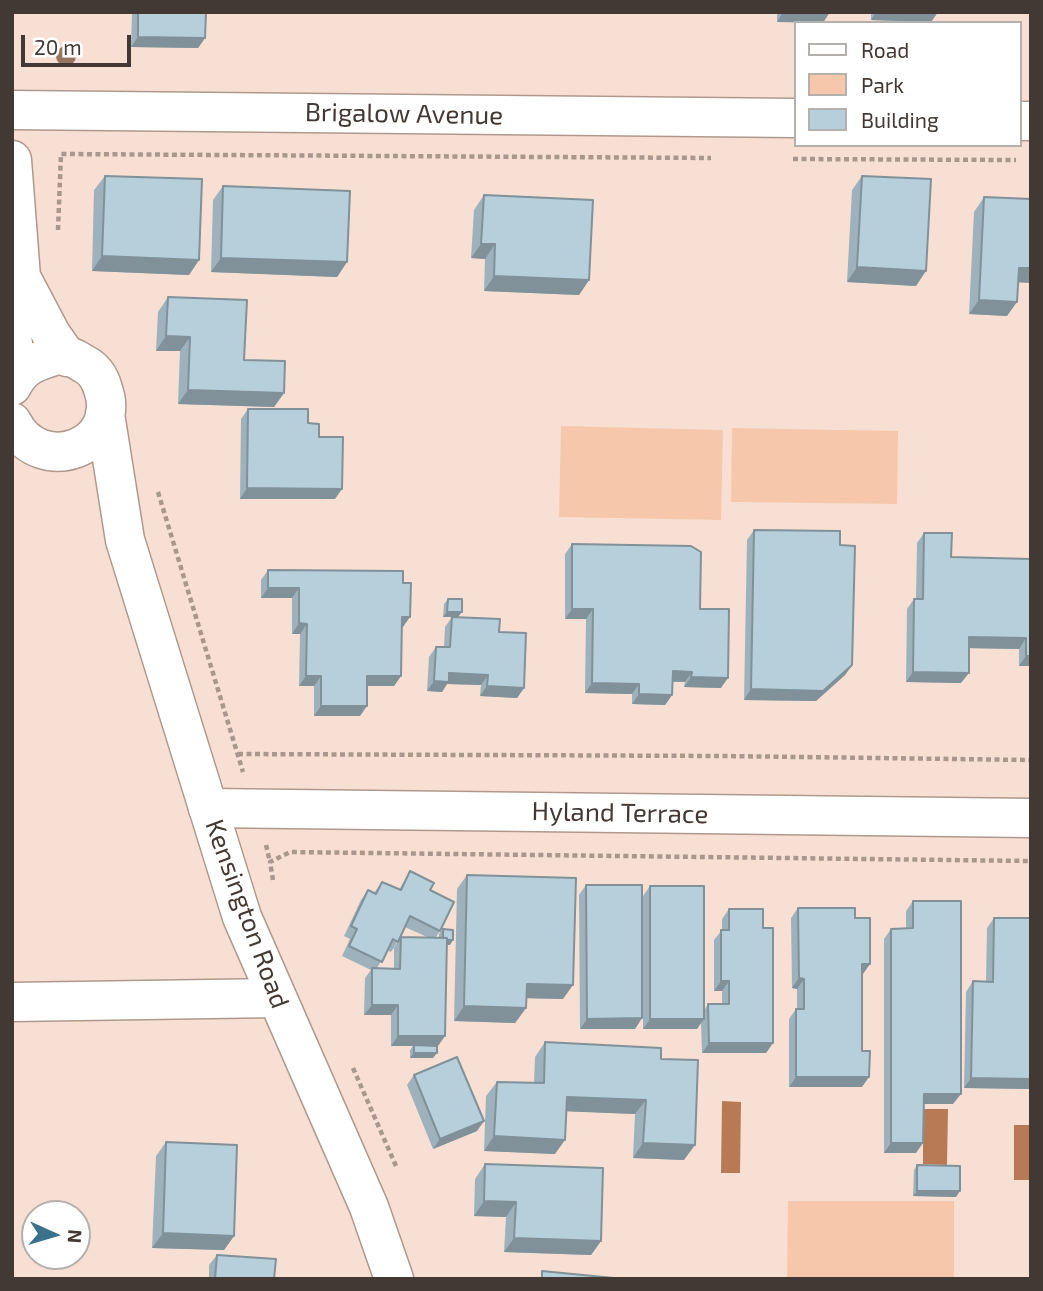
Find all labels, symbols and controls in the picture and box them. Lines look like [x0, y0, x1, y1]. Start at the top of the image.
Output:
scale bar [24, 21, 135, 65]
legend [794, 21, 1022, 147]
text: 20 m [34, 34, 82, 59]
text: Road [861, 37, 909, 62]
text: Park [861, 72, 904, 97]
street label: Brigalow Avenue [305, 97, 503, 131]
text: Building [861, 107, 939, 132]
street label: Hyland Terrace [531, 796, 709, 830]
street label: Kensington Road [198, 815, 296, 1013]
north arrow [21, 1200, 91, 1270]
text: N [64, 1229, 87, 1244]

